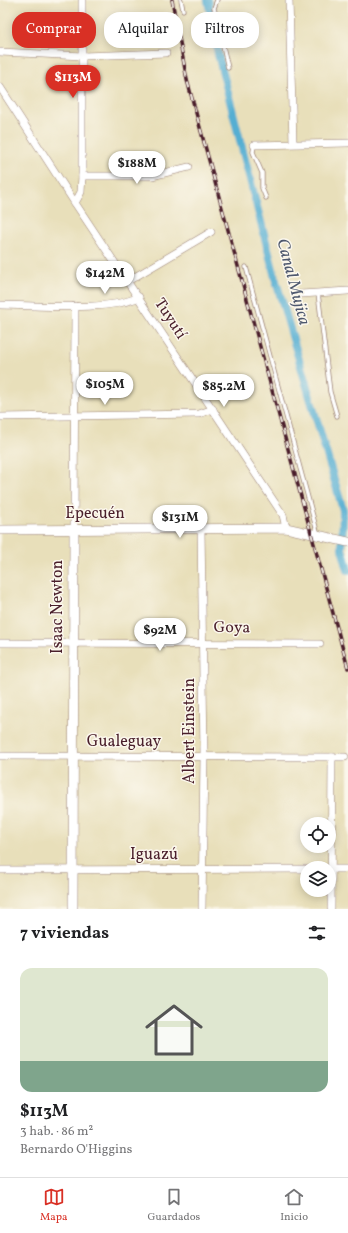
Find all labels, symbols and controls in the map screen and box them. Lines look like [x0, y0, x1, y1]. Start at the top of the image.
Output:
chip: Comprar [12, 12, 96, 48]
chip: Alquilar [104, 12, 183, 48]
chip: Filtros [191, 12, 259, 48]
pin: $113M [45, 65, 101, 99]
text: $113M [55, 69, 91, 87]
pin: $188M [109, 151, 165, 185]
text: $188M [117, 155, 157, 173]
water label: Canal Mujica [270, 236, 316, 328]
pin: $142M [77, 261, 133, 295]
text: $142M [85, 265, 125, 283]
street label: Tuyutí [148, 294, 192, 344]
pin: $105M [77, 372, 133, 406]
pin: $85.2M [191, 374, 257, 408]
text: $105M [85, 376, 125, 394]
text: $85.2M [202, 378, 246, 396]
street label: Epecuén [65, 503, 125, 525]
pin: $131M [152, 505, 208, 539]
text: $131M [162, 509, 198, 527]
street label: Isaac Newton [47, 560, 69, 654]
street label: Goya [213, 617, 251, 639]
pin: $92M [136, 618, 184, 652]
text: $92M [143, 622, 177, 640]
street label: Albert Einstein [179, 678, 201, 784]
street label: Gualeguay [87, 731, 162, 753]
map controls [300, 817, 336, 897]
button: locate [300, 817, 336, 853]
street label: Iguazú [130, 844, 178, 866]
button: layers [300, 861, 336, 897]
text: 7 viviendas [20, 922, 109, 945]
icon: filters [306, 922, 328, 944]
icon: home [138, 994, 210, 1066]
text: $113M [20, 1100, 68, 1123]
text: 3 hab. · 86 m² [20, 1123, 93, 1141]
text: Bernardo O'Higgins [20, 1141, 132, 1159]
tab: Mapa [40, 1186, 67, 1225]
tab: Guardados [147, 1186, 200, 1225]
tab: Inicio [280, 1186, 308, 1225]

